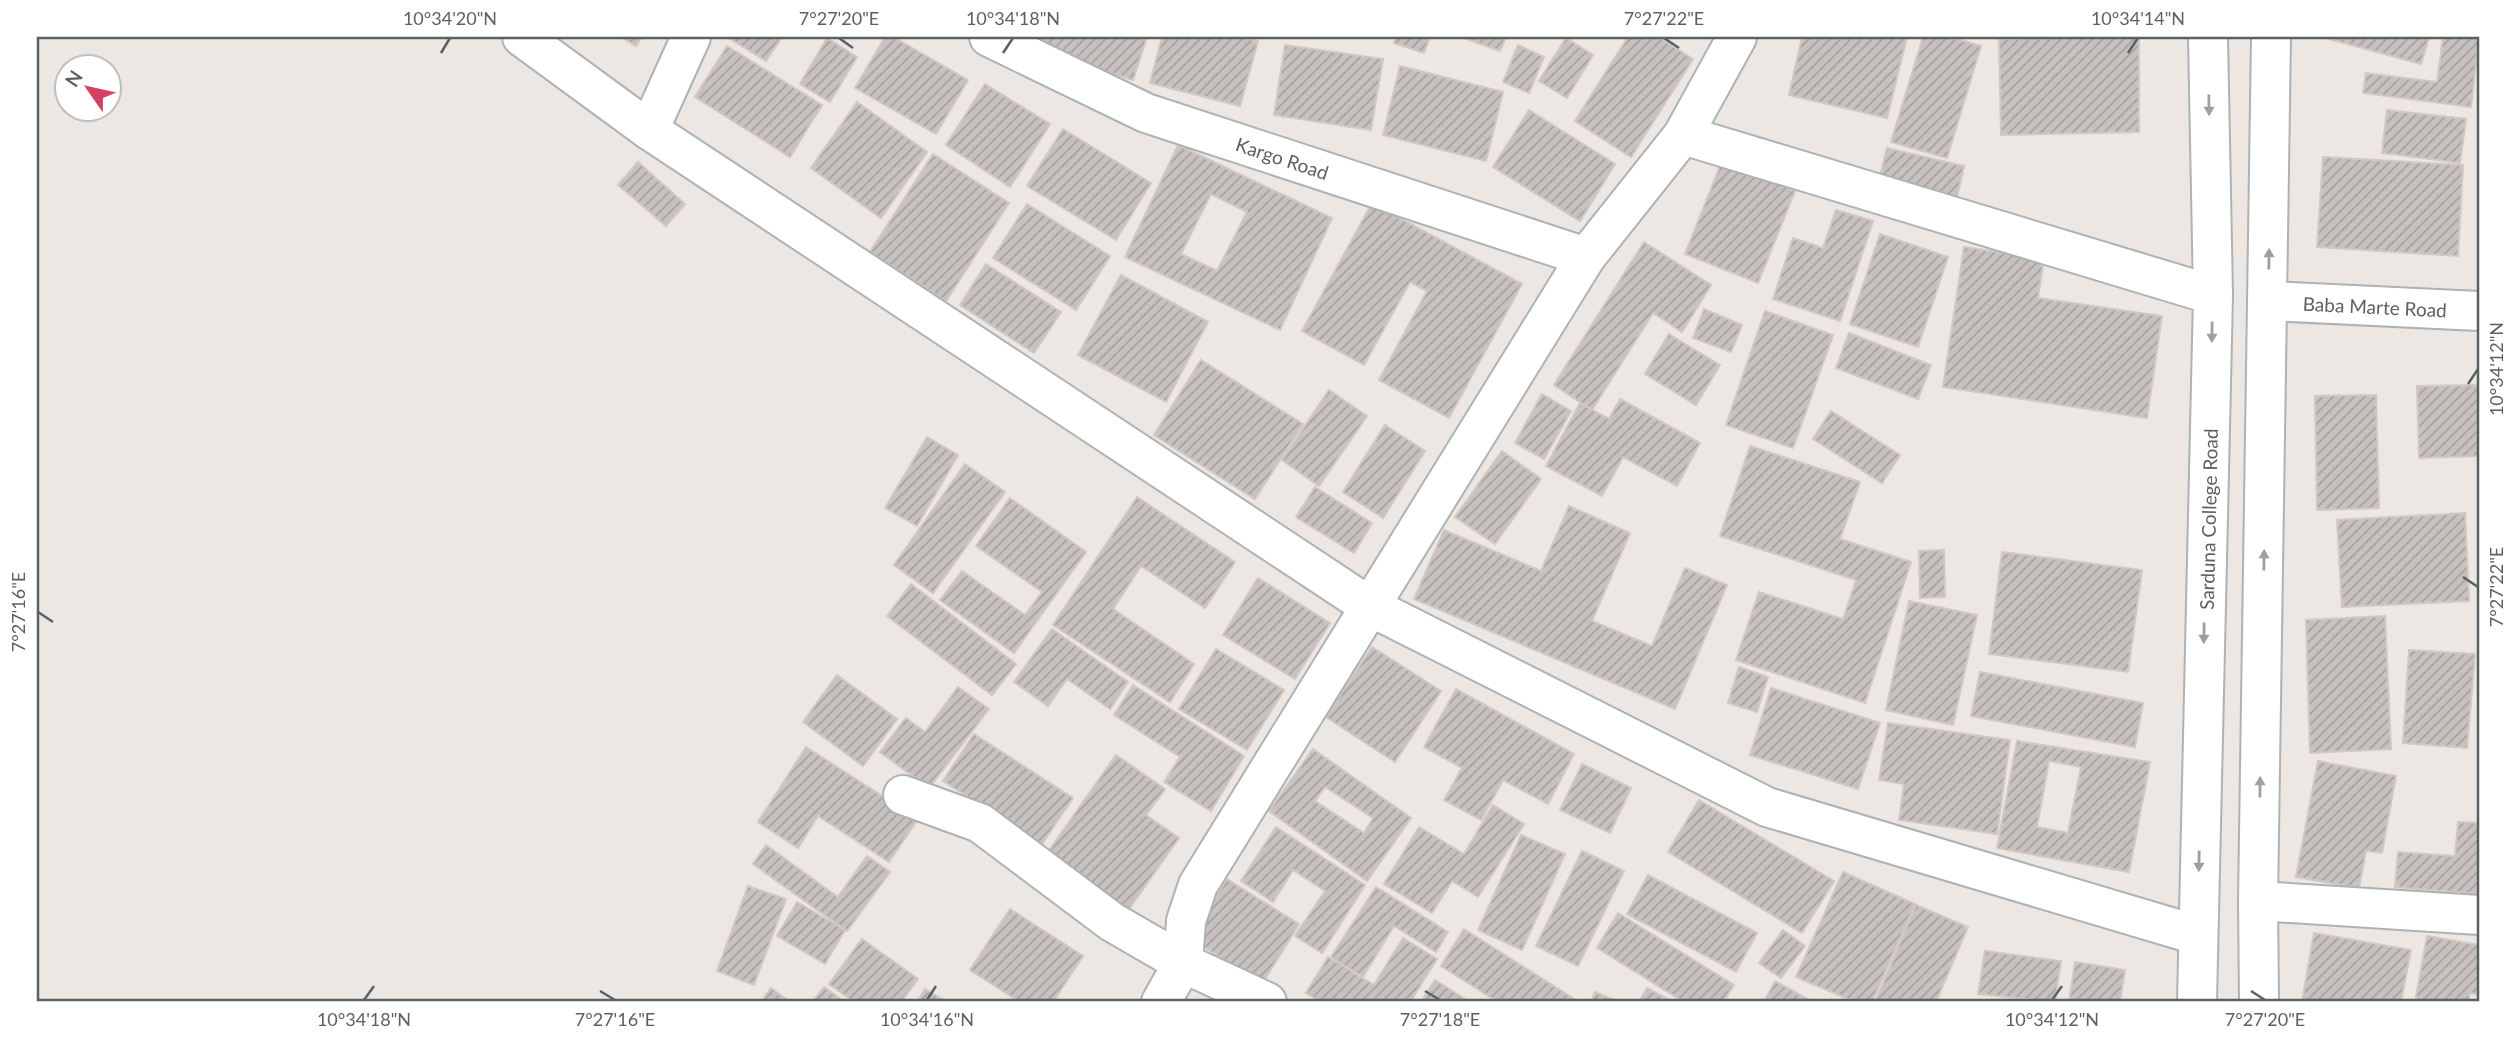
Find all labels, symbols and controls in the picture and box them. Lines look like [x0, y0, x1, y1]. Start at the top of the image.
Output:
text: 10°34'20"N [403, 7, 497, 29]
text: 7°27'20"E [799, 7, 879, 29]
text: 10°34'18"N [966, 7, 1060, 29]
text: 7°27'22"E [1624, 7, 1704, 29]
text: 10°34'14"N [2091, 7, 2185, 29]
north arrow [52, 52, 122, 122]
text: N [60, 66, 87, 91]
one-way arrow [2203, 94, 2215, 116]
street label: Kargo Road [1233, 132, 1332, 184]
one-way arrow [2263, 247, 2275, 269]
street label: Baba Marte Road [2302, 291, 2447, 321]
one-way arrow [2206, 322, 2217, 344]
text: 10°34'12"N [2485, 322, 2507, 416]
street label: Sarduna College Road [2194, 428, 2221, 610]
text: 7°27'22"E [2485, 547, 2507, 627]
one-way arrow [2258, 548, 2270, 570]
text: 7°27'16"E [7, 572, 29, 652]
one-way arrow [2199, 623, 2210, 645]
one-way arrow [2254, 776, 2266, 798]
one-way arrow [2193, 850, 2205, 872]
text: 10°34'18"N [317, 1008, 411, 1030]
text: 7°27'16"E [575, 1008, 655, 1030]
text: 10°34'16"N [880, 1008, 974, 1030]
text: 7°27'18"E [1400, 1008, 1480, 1030]
text: 10°34'12"N [2005, 1008, 2099, 1030]
text: 7°27'20"E [2225, 1008, 2305, 1030]

